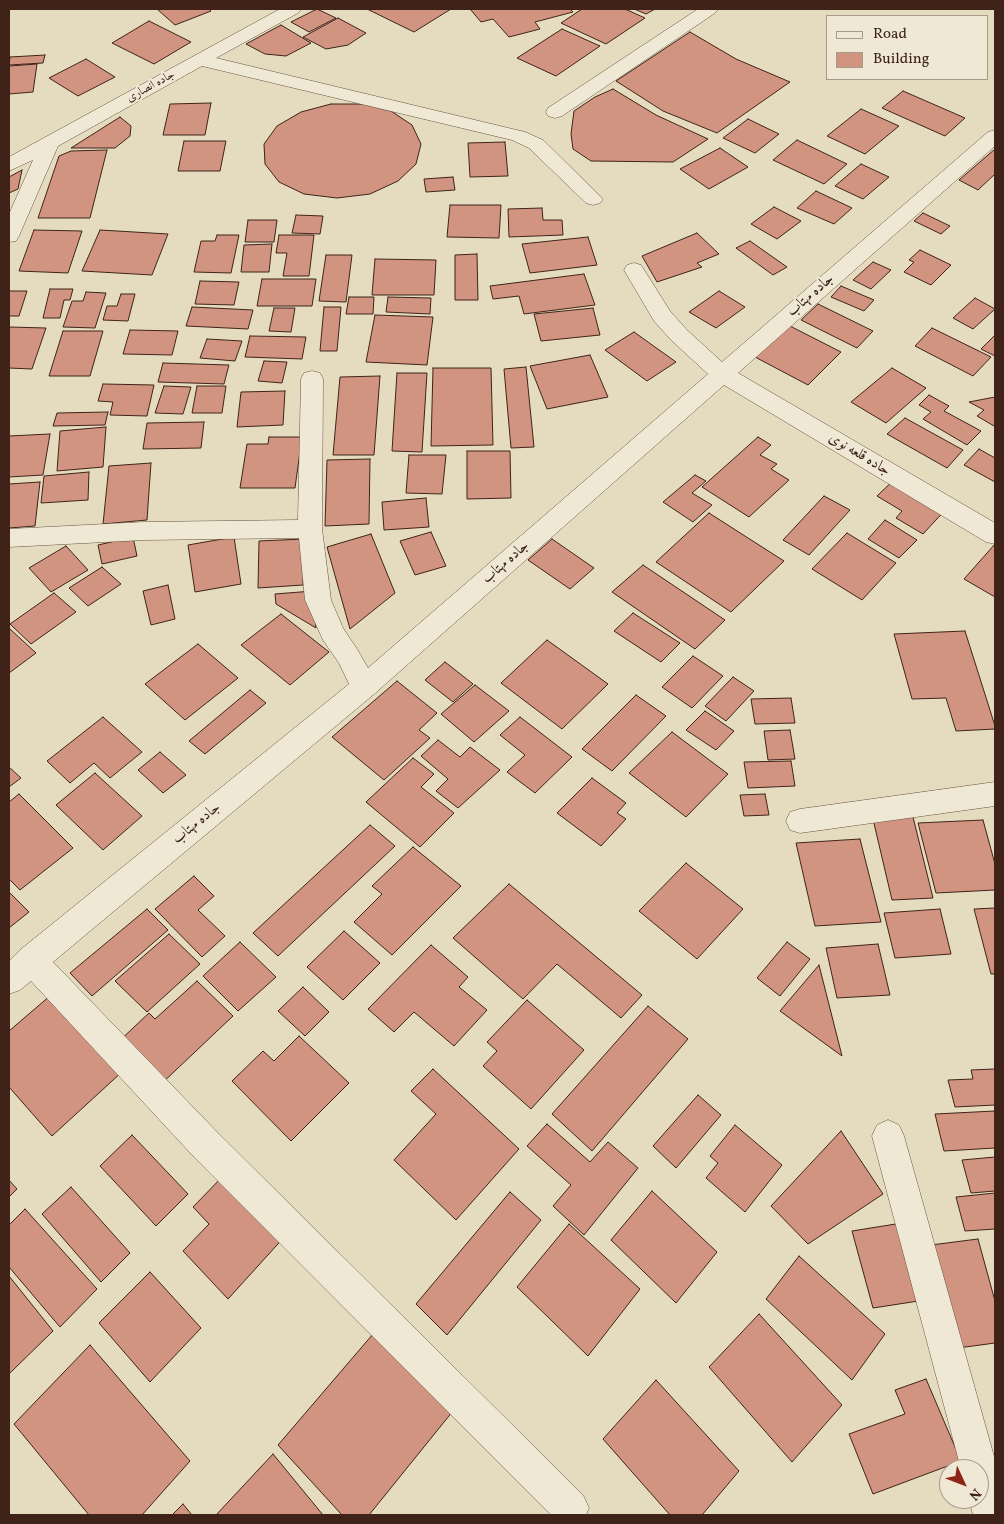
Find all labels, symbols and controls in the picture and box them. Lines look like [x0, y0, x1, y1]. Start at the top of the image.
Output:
legend [826, 15, 989, 80]
text: Road [873, 24, 907, 45]
text: Building [873, 49, 929, 70]
street label: جاده انصاری [125, 68, 177, 106]
street label: جاده مهتاب [784, 271, 838, 321]
street label: جاده قلعه نوی [825, 430, 893, 480]
street label: جاده مهتاب [479, 538, 533, 588]
street label: جاده مهتاب [169, 799, 225, 849]
north arrow [939, 1459, 989, 1509]
text: N [964, 1484, 985, 1504]

